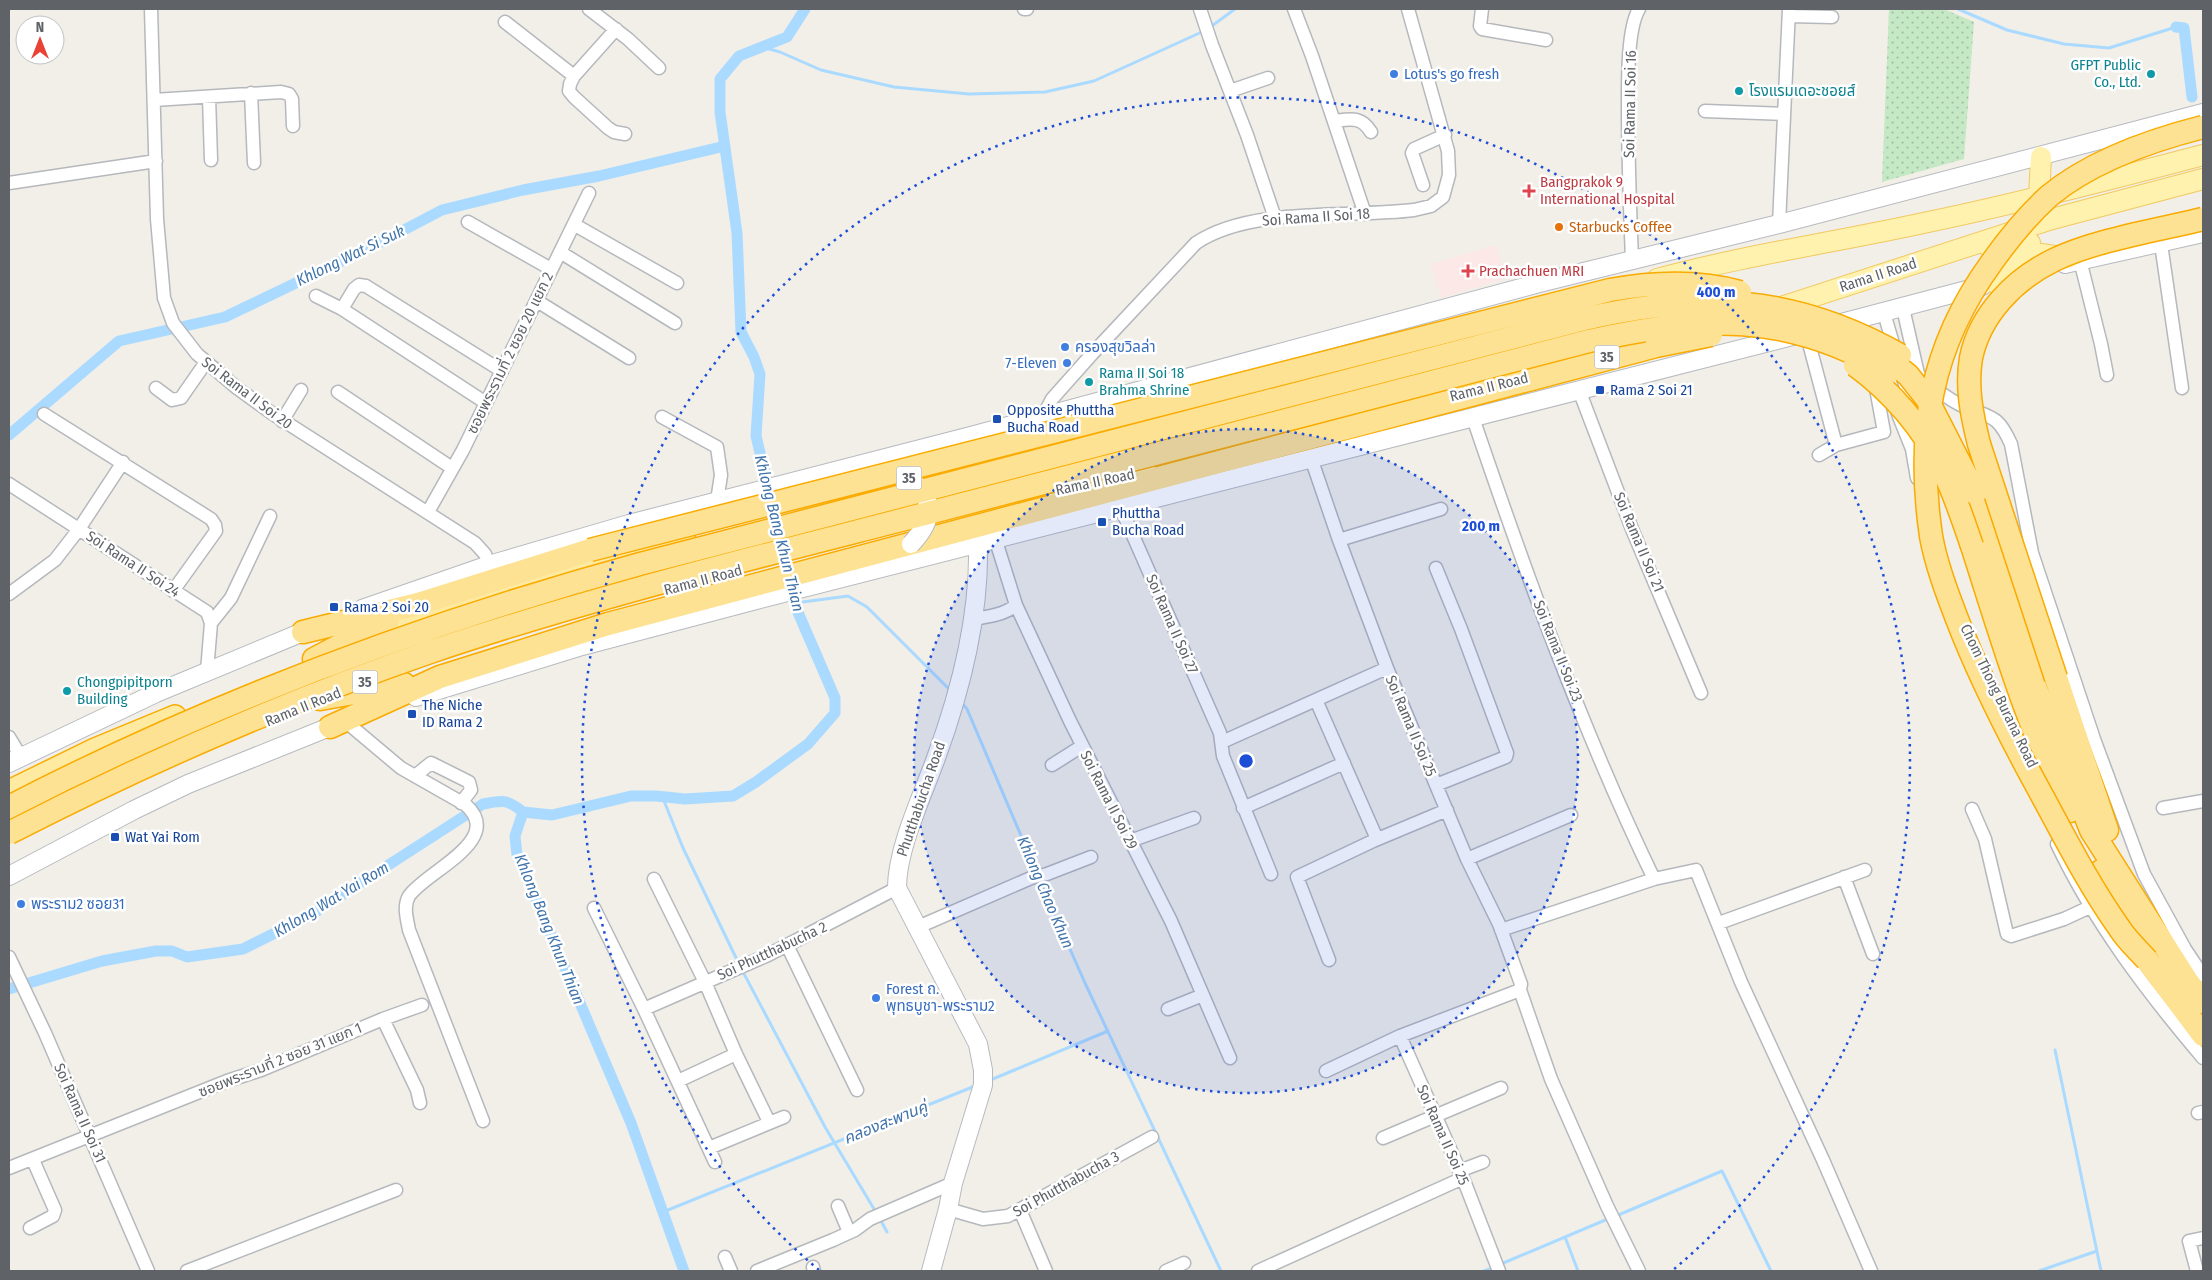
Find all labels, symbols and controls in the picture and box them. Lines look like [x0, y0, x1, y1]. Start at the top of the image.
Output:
north arrow [15, 15, 65, 65]
text: N [36, 19, 44, 36]
street label: Soi Rama II Soi 16 [1620, 50, 1640, 158]
place label: GFPT Public Co., Ltd. [2070, 56, 2142, 91]
place label: Lotus's go fresh [1404, 65, 1499, 83]
marker: Lotus's go fresh [1388, 68, 1400, 80]
marker: GFPT Public Co., Ltd. [2145, 68, 2157, 80]
place label: โรงแรมเดอะชอยส์ [1749, 82, 1856, 100]
marker: โรงแรมเดอะชอยส์ [1733, 85, 1745, 97]
place label: Bangprakok 9 International Hospital [1540, 173, 1675, 208]
marker: Bangprakok 9 International Hospital [1522, 184, 1536, 198]
street label: Soi Rama II Soi 18 [1262, 204, 1370, 230]
place label: Starbucks Coffee [1569, 218, 1672, 236]
water label: Khlong Wat Si Suk [293, 221, 408, 290]
marker: Starbucks Coffee [1553, 221, 1565, 233]
street label: Rama II Road [1837, 254, 1919, 296]
place label: Prachachuen MRI [1479, 262, 1584, 280]
marker: Prachachuen MRI [1461, 264, 1475, 278]
street label: ซอยพระรามที่ 2 ซอย 20 แยก 2 [461, 268, 557, 437]
text: 400 m [1697, 283, 1735, 301]
place label: ครองสุขวิลล่า [1075, 338, 1156, 356]
marker: ครองสุขวิลล่า [1059, 341, 1071, 353]
road number: 35 [1594, 346, 1620, 368]
street label: Soi Rama II Soi 20 [198, 353, 296, 433]
place label: 7-Eleven [1005, 354, 1057, 372]
marker: 7-Eleven [1061, 357, 1073, 369]
place label: Rama II Soi 18 Brahma Shrine [1099, 364, 1189, 399]
street label: Rama II Road [1448, 369, 1530, 405]
marker: Rama II Soi 18 Brahma Shrine [1083, 376, 1095, 388]
place label: Rama 2 Soi 21 [1610, 381, 1693, 399]
marker: Rama 2 Soi 21 [1594, 384, 1606, 396]
place label: Opposite Phuttha Bucha Road [1007, 401, 1114, 436]
marker: Opposite Phuttha Bucha Road [991, 413, 1003, 425]
water label: Khlong Bang Khun Thian [751, 453, 808, 613]
street label: Rama II Road [1054, 465, 1136, 499]
road number: 35 [896, 466, 922, 489]
street label: Soi Rama II Soi 21 [1610, 489, 1668, 595]
place label: Phuttha Bucha Road [1112, 504, 1184, 539]
marker: Phuttha Bucha Road [1096, 516, 1108, 528]
text: 200 m [1461, 517, 1500, 535]
street label: Soi Rama II Soi 24 [83, 527, 183, 601]
street label: Rama II Road [662, 561, 744, 599]
street label: Soi Rama II Soi 27 [1142, 571, 1202, 677]
place label: Rama 2 Soi 20 [344, 598, 429, 616]
street label: Soi Rama II Soi 23 [1529, 598, 1587, 705]
marker: Rama 2 Soi 20 [328, 601, 340, 613]
street label: Chom Thong Burana Road [1956, 621, 2042, 771]
road number: 35 [352, 670, 378, 694]
place label: Chongpipitporn Building [77, 673, 173, 708]
street label: Soi Rama II Soi 25 [1382, 673, 1440, 779]
street label: Rama II Road [262, 684, 344, 730]
marker: Chongpipitporn Building [61, 685, 73, 697]
place label: The Niche ID Rama 2 [422, 696, 483, 731]
marker: The Niche ID Rama 2 [406, 708, 418, 720]
street label: Phutthabucha Road [893, 739, 949, 859]
street label: Soi Rama II Soi 29 [1076, 748, 1142, 852]
centre of rings [1237, 752, 1255, 770]
place label: Wat Yai Rom [125, 828, 200, 846]
marker: Wat Yai Rom [109, 831, 121, 843]
water label: Khlong Chao Khun [1013, 833, 1078, 951]
water label: Khlong Bang Khun Thian [511, 851, 588, 1007]
water label: Khlong Wat Yai Rom [270, 858, 392, 941]
place label: พระราม2 ซอย31 [31, 895, 125, 913]
marker: พระราม2 ซอย31 [15, 898, 27, 910]
street label: Soi Phutthabucha 2 [714, 918, 830, 984]
place label: Forest ถ. พุทธบูชา-พระราม2 [886, 980, 995, 1015]
marker: Forest ถ. พุทธบูชา-พระราม2 [870, 992, 882, 1004]
street label: ซอยพระรามที่ 2 ซอย 31 แยก 1 [195, 1017, 364, 1101]
street label: Soi Rama II Soi 31 [50, 1061, 110, 1165]
street label: Soi Rama II Soi 25 [1413, 1082, 1473, 1188]
water label: คลองสะพานคู่ [841, 1096, 932, 1149]
street label: Soi Phutthabucha 3 [1010, 1147, 1123, 1221]

